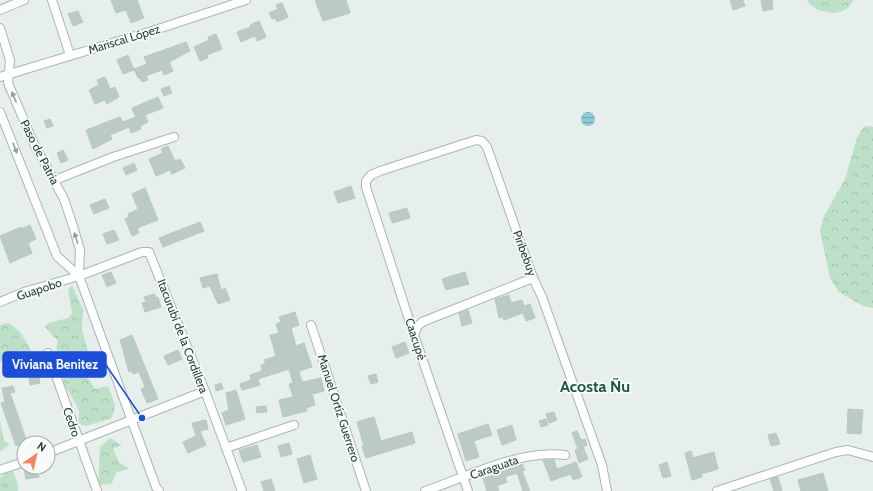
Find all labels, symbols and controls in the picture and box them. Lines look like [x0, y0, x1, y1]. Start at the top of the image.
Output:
street label: Mariscal López [86, 21, 162, 57]
one-way arrow [10, 90, 16, 102]
street label: Paso de Patria [17, 117, 63, 187]
one-way arrow [12, 143, 18, 155]
street label: Piribebuy [510, 228, 540, 278]
one-way arrow [73, 232, 79, 244]
street label: Guapobo [15, 275, 64, 303]
street label: Itacurubí de la Cordillera [154, 277, 212, 395]
street label: Caacupé [402, 316, 430, 362]
callout: Viviana Benitez [3, 352, 106, 377]
street label: Manuel Ortíz Guerrero [315, 352, 364, 464]
text: Viviana Benitez [12, 356, 98, 372]
district label: Acosta Ñu [560, 377, 630, 396]
street label: Cedro [60, 405, 84, 439]
north arrow [16, 435, 56, 475]
text: N [34, 439, 49, 455]
street label: Caraguata [468, 452, 520, 482]

